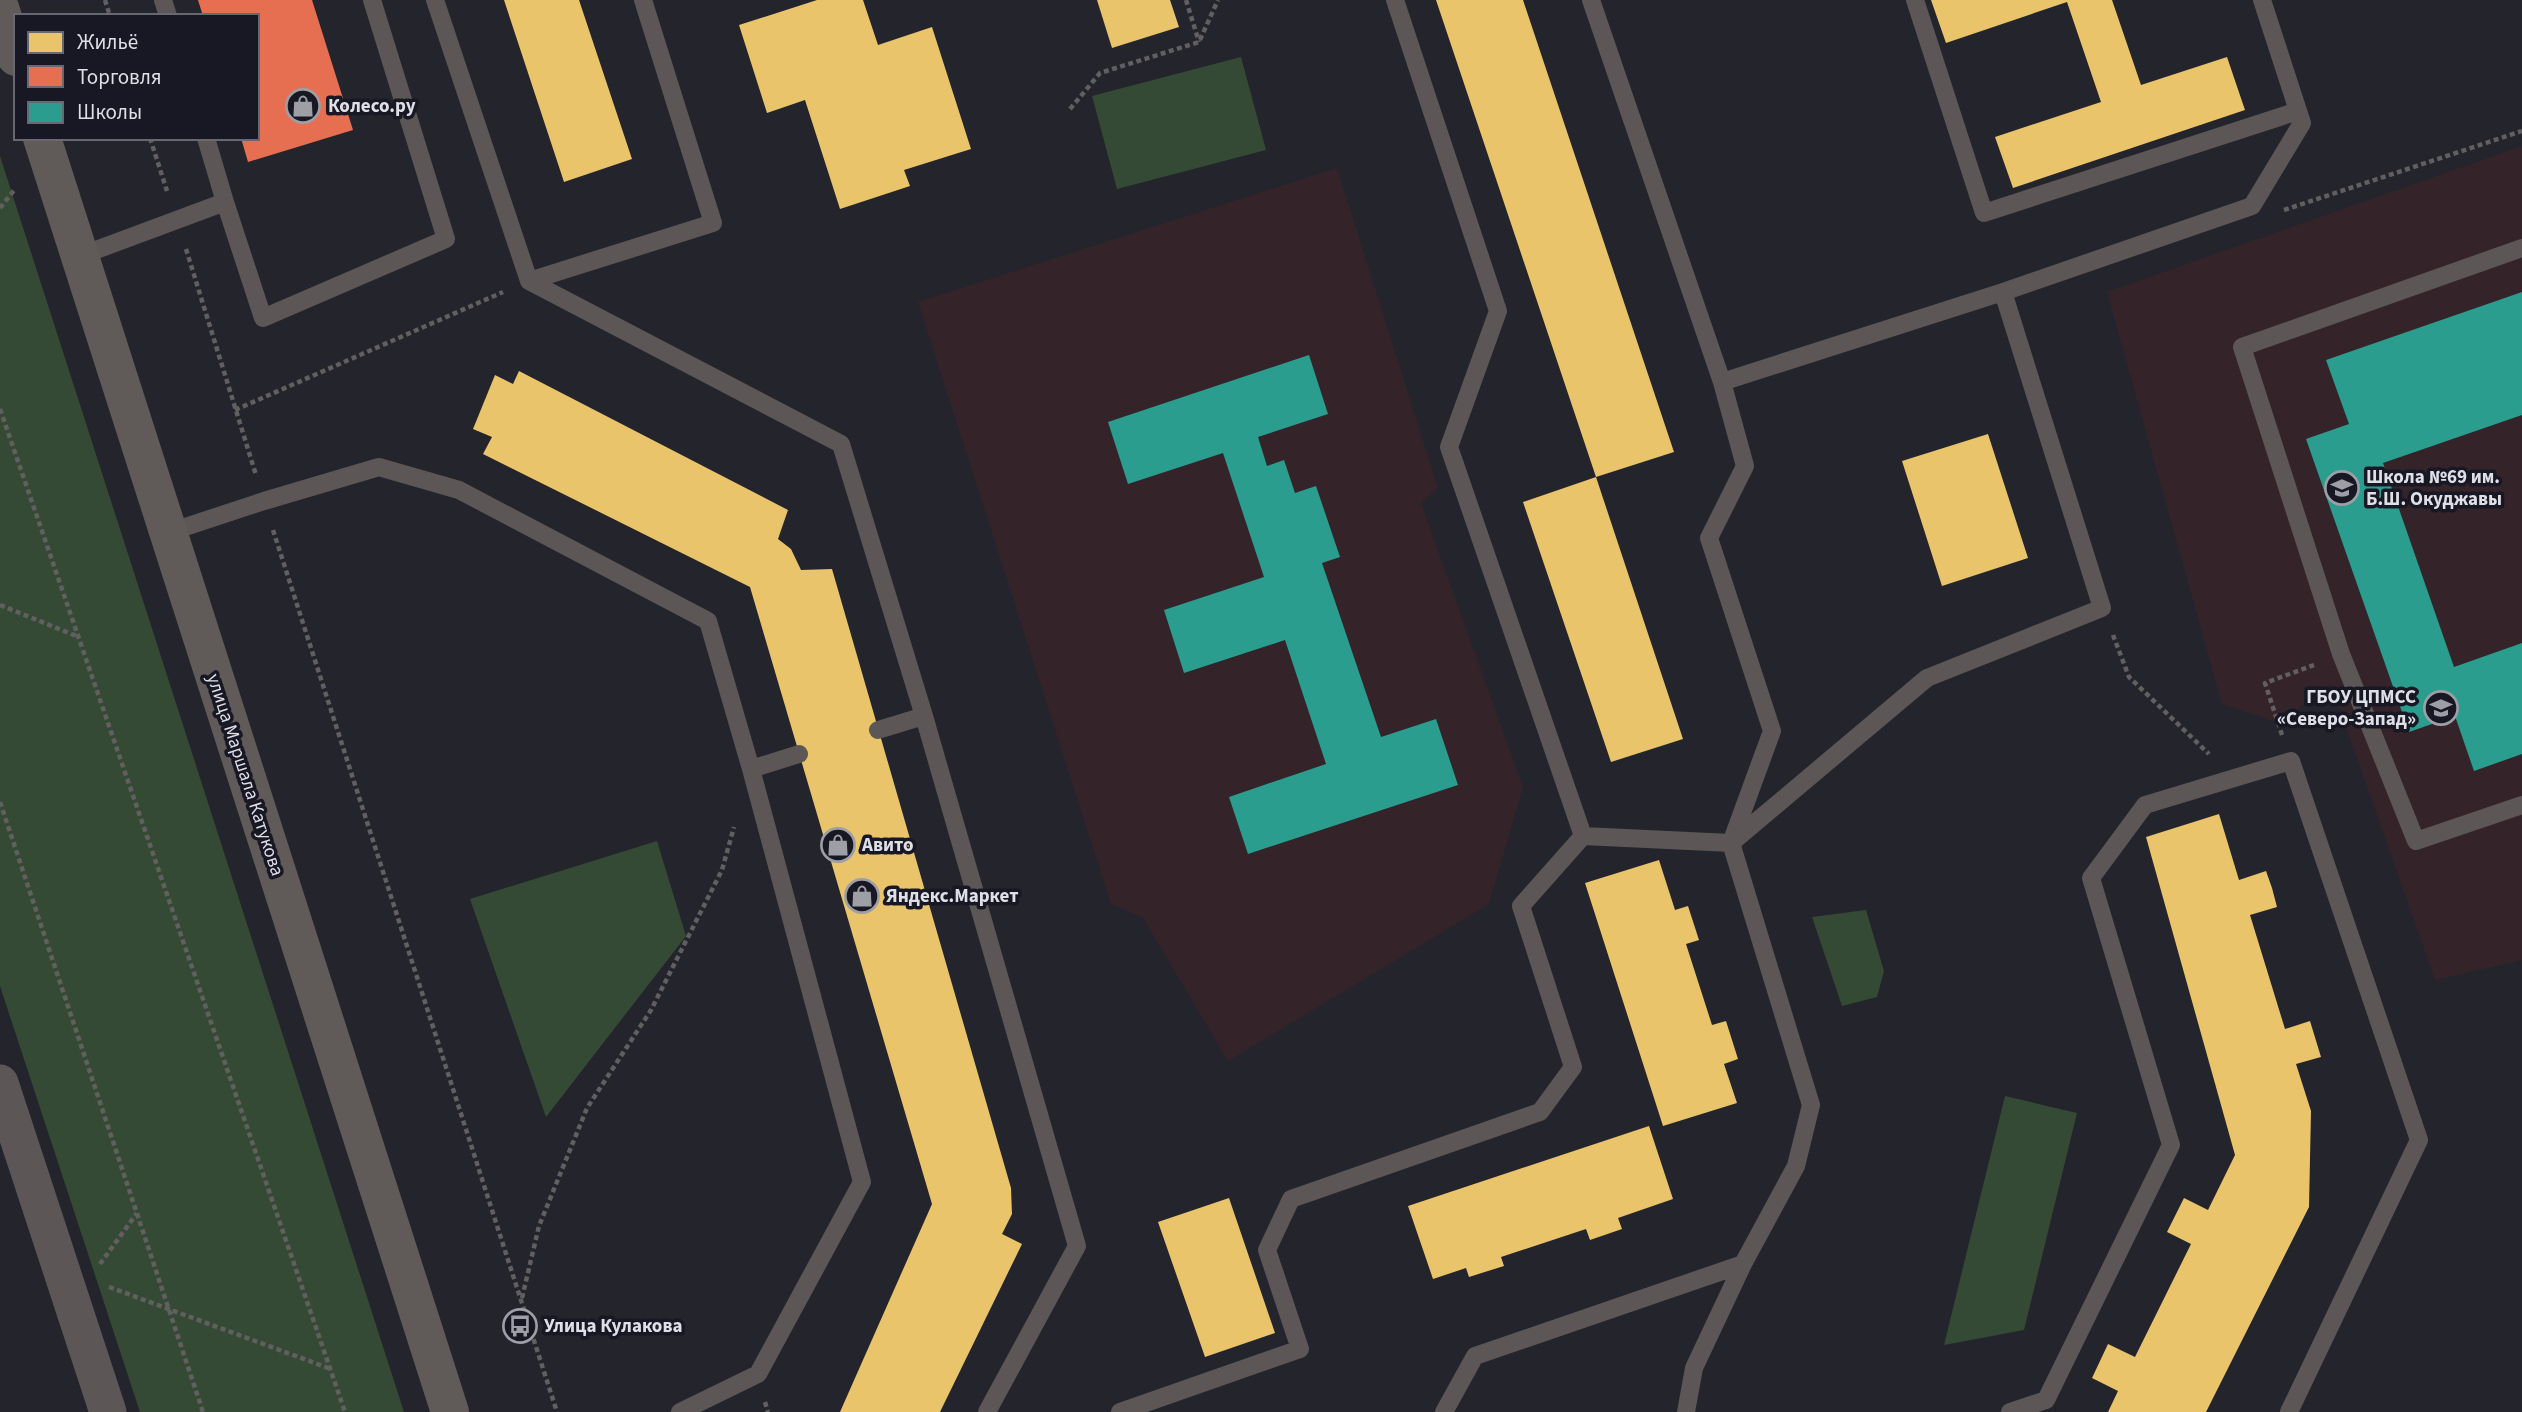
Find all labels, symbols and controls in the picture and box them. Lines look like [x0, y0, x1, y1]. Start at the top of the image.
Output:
legend [14, 14, 259, 140]
text: Жильё [77, 27, 138, 57]
text: Торговля [77, 62, 162, 92]
shop icon: Колесо.ру [284, 87, 322, 125]
place label: Колесо.ру [328, 93, 416, 120]
text: Школы [77, 97, 142, 127]
place label: Школа №69 им. Б.Ш. Окуджавы [2366, 464, 2502, 513]
school or university icon: Школа №69 им. Б.Ш. Окуджавы [2323, 469, 2361, 507]
street label: улица Маршала Катукова [200, 670, 290, 880]
place label: ГБОУ ЦПМСС «Северо-Запад» [2277, 684, 2416, 733]
school or university icon: ГБОУ ЦПМСС «Северо-Запад» [2422, 689, 2460, 727]
shop icon: Авито [819, 826, 857, 864]
place label: Авито [861, 832, 914, 859]
shop icon: Яндекс.Маркет [843, 877, 881, 915]
place label: Яндекс.Маркет [886, 883, 1019, 910]
bus stop icon: Улица Кулакова [501, 1307, 539, 1345]
place label: Улица Кулакова [544, 1313, 682, 1340]

